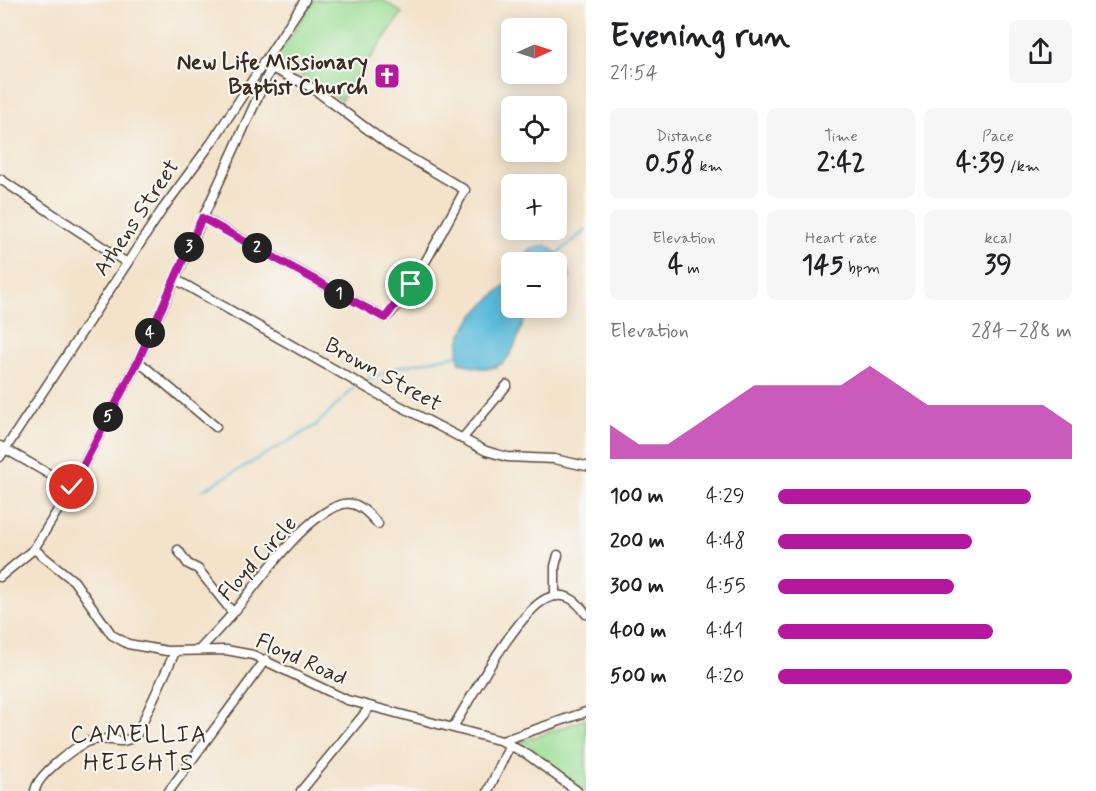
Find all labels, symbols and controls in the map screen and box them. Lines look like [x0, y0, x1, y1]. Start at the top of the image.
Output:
text: Evening run [610, 15, 790, 59]
north arrow [501, 18, 567, 84]
map controls [501, 18, 567, 318]
button: share [1009, 20, 1072, 83]
place label: New Life Missionary Baptist Church [177, 49, 368, 102]
text: 21:54 [610, 60, 658, 87]
church icon: New Life Missionary Baptist Church [372, 61, 402, 91]
button: locate [501, 96, 567, 162]
text: Distance [656, 126, 712, 147]
text: Time [824, 126, 858, 147]
text: Pace [982, 126, 1014, 147]
text: 0.58 [645, 147, 695, 181]
text: 2:42 [817, 147, 865, 181]
text: 4:39 [956, 147, 1005, 181]
street label: Athens Street [88, 154, 186, 282]
text: km [695, 156, 723, 177]
text: /km [1005, 156, 1040, 177]
button: + [501, 174, 567, 240]
text: Elevation [653, 228, 716, 249]
text: Heart rate [805, 228, 877, 249]
text: kcal [985, 228, 1011, 249]
pin: 3 [174, 232, 204, 262]
pin: 2 [242, 233, 272, 263]
text: 3 [185, 236, 193, 257]
text: 2 [253, 237, 261, 258]
text: 4 [668, 249, 683, 283]
text: 145 [802, 249, 844, 283]
text: 39 [984, 249, 1012, 283]
button: − [501, 252, 567, 318]
pin [385, 258, 436, 309]
text: m [683, 258, 700, 279]
text: bpm [844, 258, 880, 279]
icon: arrive [394, 267, 427, 300]
pin: 1 [324, 279, 354, 309]
text: 1 [335, 283, 343, 304]
pin: 4 [135, 318, 165, 348]
text: Elevation [610, 318, 689, 345]
text: 284–288 m [971, 318, 1072, 345]
text: 4 [145, 322, 155, 343]
street label: Brown Street [320, 331, 446, 419]
pin: 5 [93, 402, 123, 432]
text: 5 [103, 406, 113, 427]
pin [46, 461, 97, 512]
icon: check [55, 470, 88, 503]
text: 100 m [610, 483, 664, 510]
text: 4:29 [706, 483, 745, 510]
street label: Floyd Circle [212, 511, 304, 607]
text: 200 m [610, 528, 665, 555]
text: 4:48 [706, 528, 746, 555]
text: 300 m [610, 573, 664, 600]
text: 4:55 [706, 573, 746, 600]
text: 400 m [610, 618, 666, 645]
text: 4:41 [706, 618, 743, 645]
street label: Floyd Road [251, 628, 351, 692]
text: 500 m [610, 663, 667, 690]
text: 4:20 [706, 663, 744, 690]
district label: CAMELLIA HEIGHTS [70, 720, 208, 779]

